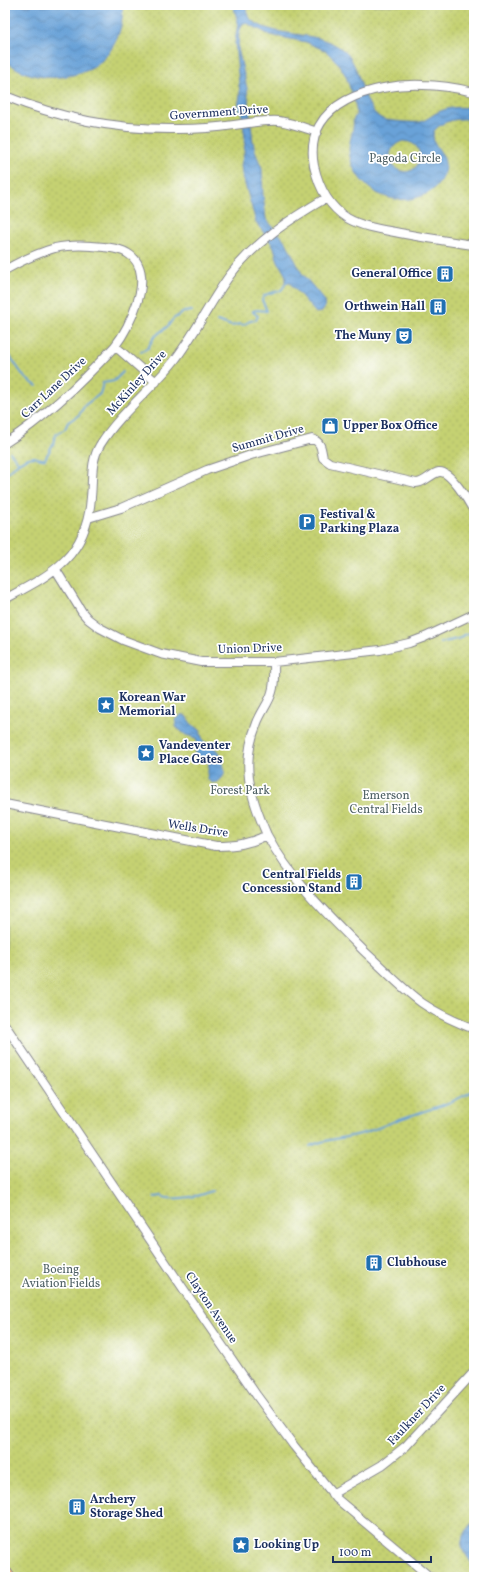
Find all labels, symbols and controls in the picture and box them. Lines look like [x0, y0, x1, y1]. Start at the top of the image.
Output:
street label: Government Drive [169, 102, 269, 124]
park label: Pagoda Circle [369, 151, 441, 167]
building icon: General Office [435, 264, 455, 284]
place label: General Office [351, 266, 432, 282]
building icon: Orthwein Hall [428, 297, 448, 317]
place label: Orthwein Hall [345, 299, 425, 315]
theatre icon: The Muny [394, 326, 414, 346]
place label: The Muny [334, 328, 391, 344]
street label: McKinley Drive [104, 347, 171, 419]
street label: Carr Lane Drive [18, 353, 90, 422]
shop icon: Upper Box Office [320, 416, 340, 436]
place label: Upper Box Office [343, 418, 438, 434]
street label: Summit Drive [230, 421, 306, 457]
place label: Festival & Parking Plaza [320, 507, 400, 537]
parking icon: Festival & Parking Plaza [297, 512, 317, 532]
street label: Union Drive [218, 640, 283, 658]
place label: Korean War Memorial [119, 690, 186, 720]
place icon: Korean War Memorial [96, 695, 116, 715]
place label: Vandeventer Place Gates [159, 738, 231, 768]
place icon: Vandeventer Place Gates [136, 743, 156, 763]
park label: Forest Park [210, 783, 270, 799]
park label: Emerson Central Fields [349, 788, 423, 818]
street label: Wells Drive [167, 816, 230, 842]
place label: Central Fields Concession Stand [242, 867, 342, 897]
building icon: Central Fields Concession Stand [344, 872, 364, 892]
building icon: Clubhouse [364, 1253, 384, 1273]
place label: Clubhouse [387, 1255, 447, 1271]
park label: Boeing Aviation Fields [22, 1262, 100, 1292]
street label: Clayton Avenue [181, 1269, 241, 1347]
street label: Faulkner Drive [384, 1381, 450, 1449]
place label: Archery Storage Shed [90, 1492, 164, 1522]
building icon: Archery Storage Shed [67, 1497, 87, 1517]
place icon: Looking Up [231, 1535, 251, 1555]
place label: Looking Up [254, 1537, 320, 1553]
scale bar [333, 1538, 431, 1564]
text: 100 m [339, 1545, 372, 1561]

